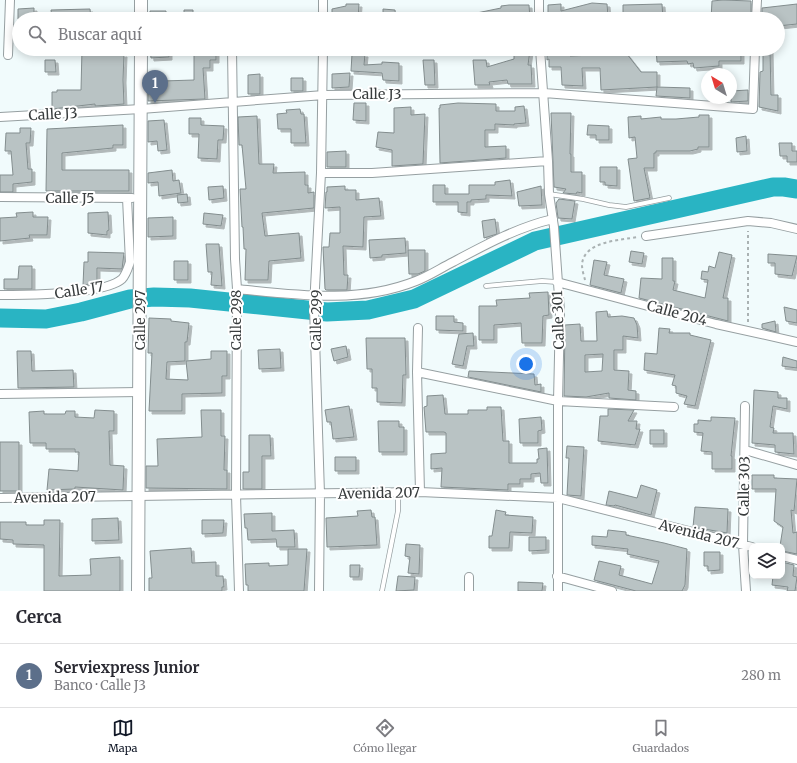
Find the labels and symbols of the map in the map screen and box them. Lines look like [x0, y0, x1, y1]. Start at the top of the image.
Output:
north arrow [701, 68, 737, 104]
pin: 1 [142, 70, 168, 103]
street label: Calle J3 [352, 85, 402, 103]
street label: Calle J3 [28, 104, 78, 124]
street label: Calle J5 [46, 189, 95, 207]
street label: Calle J7 [53, 277, 105, 303]
street label: Calle 299 [307, 289, 325, 351]
street label: Calle 297 [131, 290, 149, 350]
street label: Calle 298 [227, 290, 245, 350]
street label: Calle 301 [548, 290, 568, 350]
street label: Calle 204 [645, 296, 709, 330]
your location [516, 354, 536, 374]
street label: Calle 303 [734, 456, 754, 516]
street label: Avenida 207 [337, 483, 420, 503]
street label: Avenida 207 [13, 487, 96, 507]
street label: Avenida 207 [656, 515, 741, 553]

